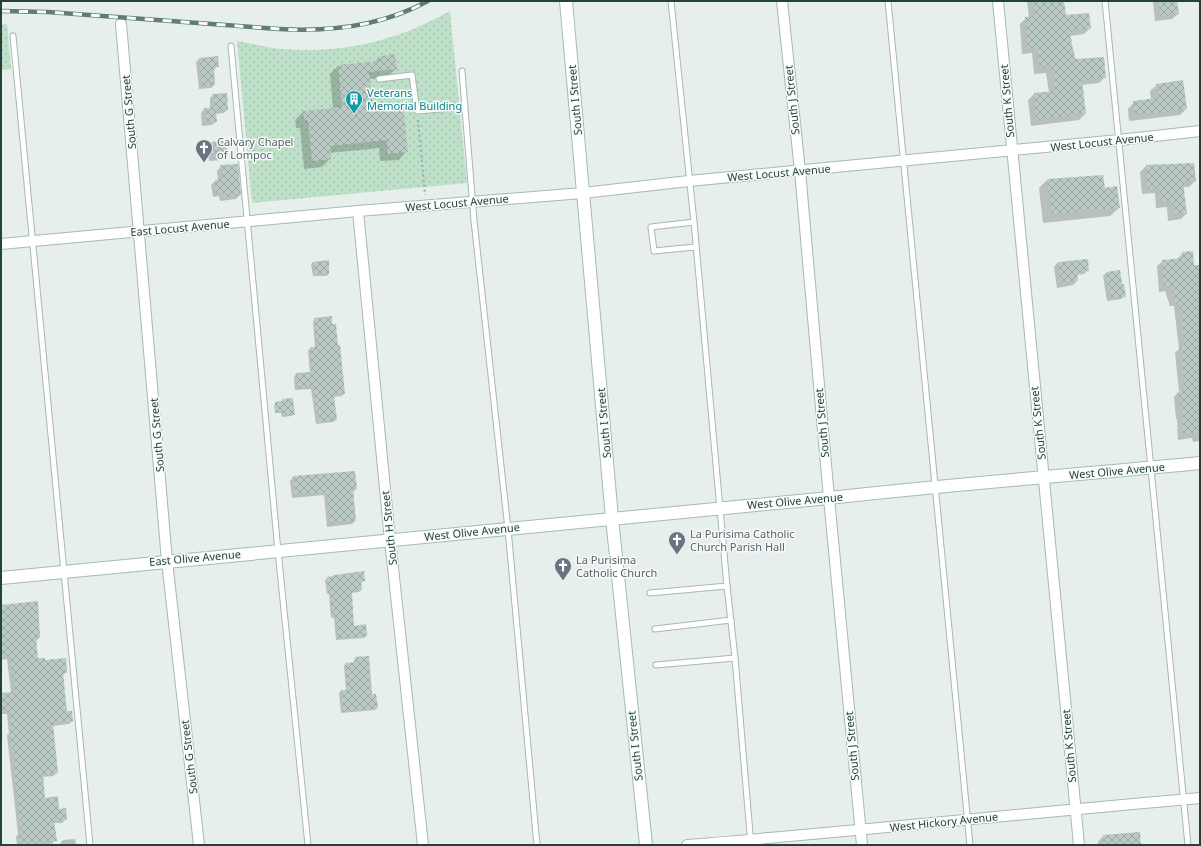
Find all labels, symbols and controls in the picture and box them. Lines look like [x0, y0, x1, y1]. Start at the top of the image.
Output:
street label: South I Street [564, 64, 585, 136]
street label: South K Street [996, 64, 1017, 138]
street label: South J Street [780, 65, 803, 135]
street label: South G Street [118, 74, 139, 150]
place label: Veterans Memorial Building [367, 85, 462, 113]
building icon: Veterans Memorial Building [344, 89, 364, 114]
street label: West Locust Avenue [1050, 129, 1154, 154]
place label: Calvary Chapel of Lompoc [217, 134, 293, 162]
church icon: Calvary Chapel of Lompoc [194, 138, 214, 163]
street label: West Locust Avenue [727, 161, 831, 184]
street label: West Locust Avenue [405, 191, 509, 214]
street label: East Locust Avenue [130, 216, 230, 239]
street label: South K Street [1026, 386, 1049, 460]
street label: South I Street [593, 387, 614, 459]
street label: South J Street [811, 388, 832, 458]
street label: South G Street [146, 397, 167, 473]
street label: West Olive Avenue [1069, 459, 1165, 482]
street label: West Olive Avenue [747, 489, 843, 512]
street label: South H Street [377, 490, 400, 566]
street label: West Olive Avenue [423, 519, 520, 544]
place label: La Purisima Catholic Church Parish Hall [690, 526, 795, 554]
church icon: La Purisima Catholic Church Parish Hall [667, 530, 687, 555]
street label: East Olive Avenue [149, 546, 241, 569]
place label: La Purisima Catholic Church [576, 552, 657, 580]
church icon: La Purisima Catholic Church [553, 556, 573, 581]
street label: South K Street [1058, 709, 1079, 783]
street label: South I Street [623, 710, 646, 782]
street label: South J Street [841, 711, 862, 781]
street label: South G Street [177, 719, 200, 795]
street label: West Hickory Avenue [889, 808, 999, 835]

